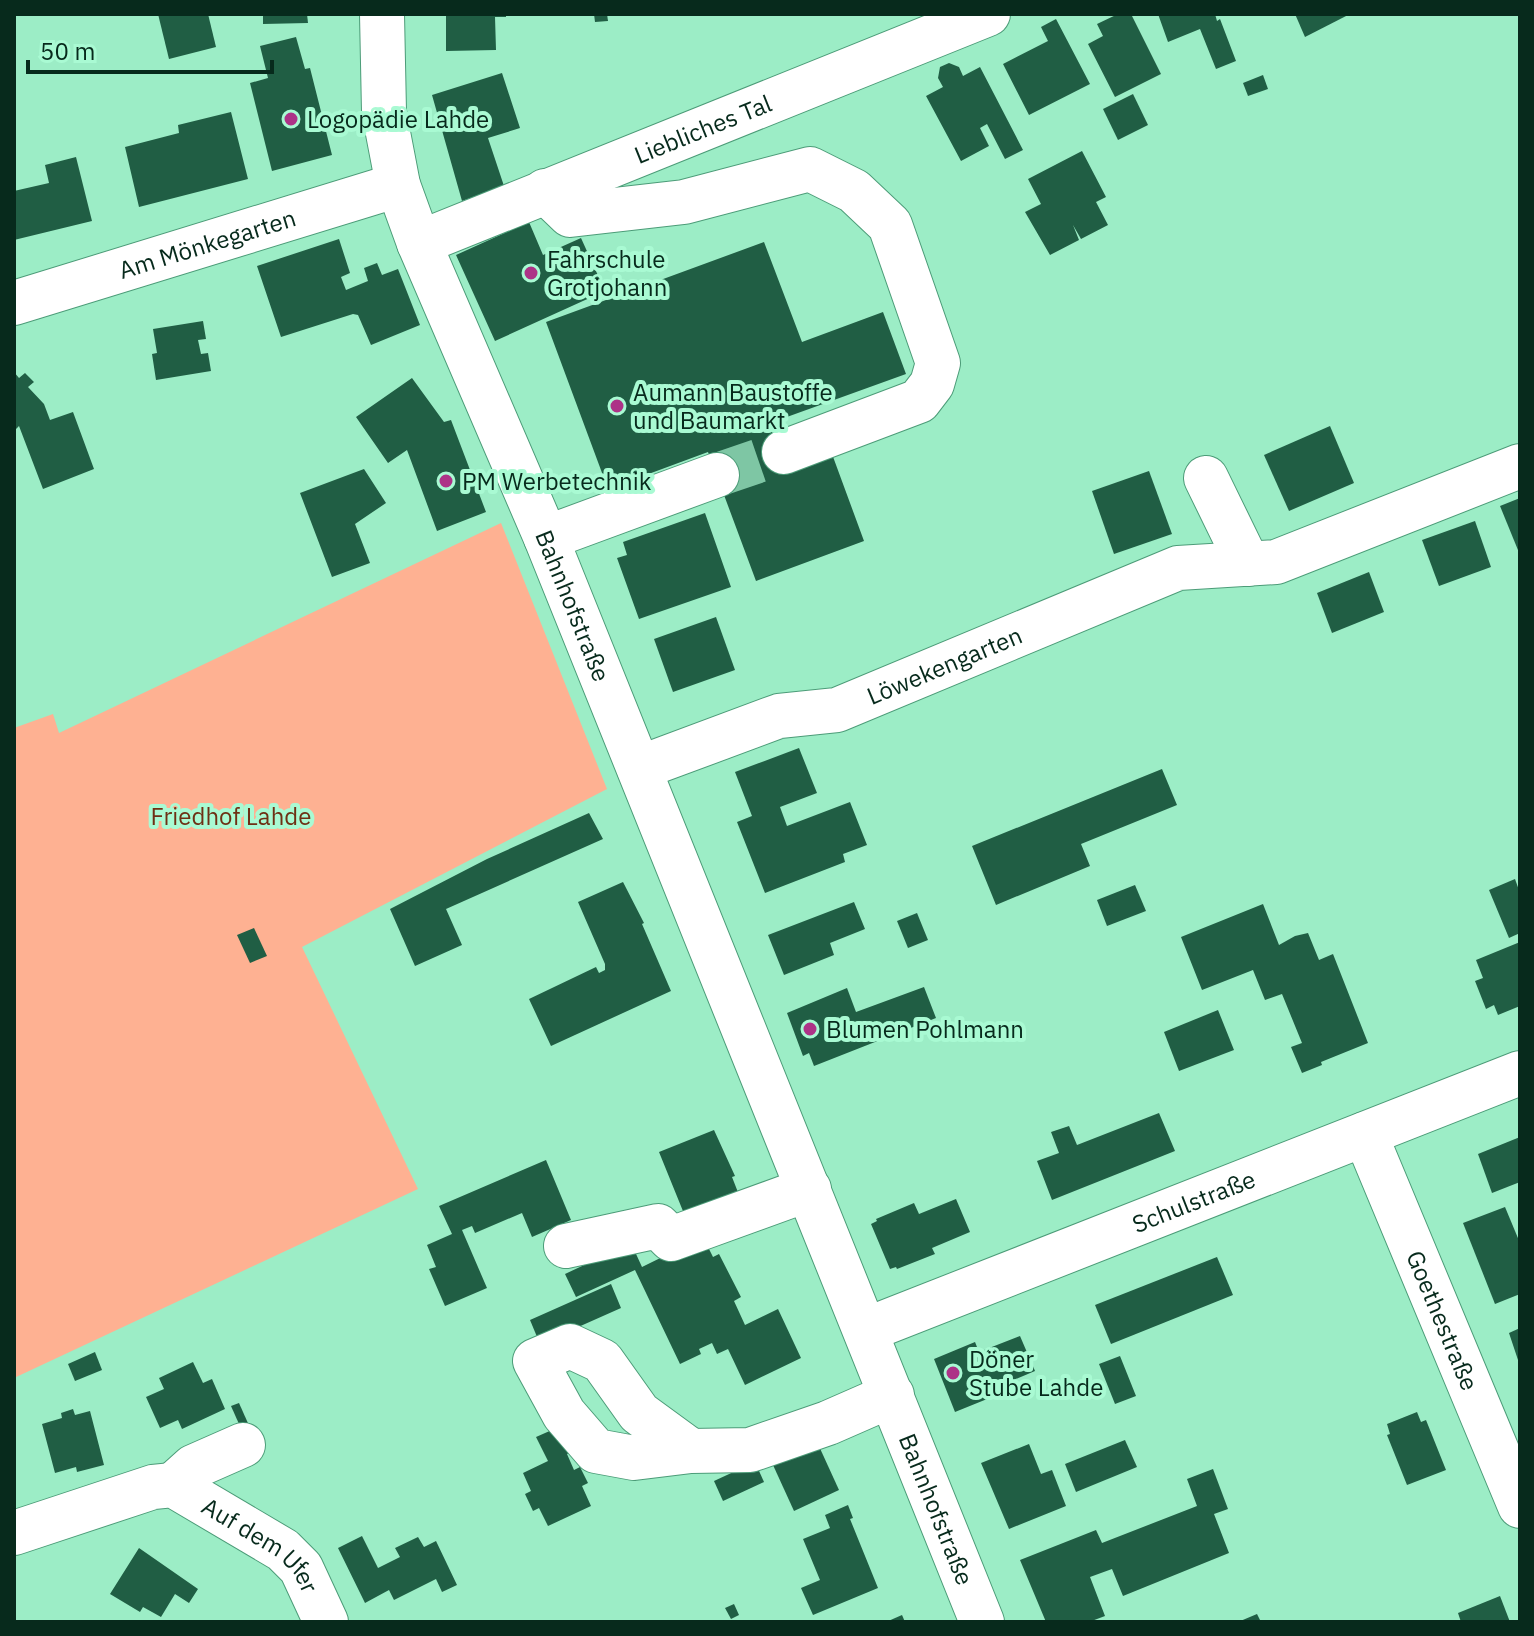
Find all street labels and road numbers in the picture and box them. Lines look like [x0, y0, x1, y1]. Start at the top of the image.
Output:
street label: Liebliches Tal [629, 87, 776, 171]
street label: Am Mönkegarten [115, 201, 300, 286]
street label: Bahnhofstraße [528, 525, 618, 686]
street label: Löwekengarten [862, 619, 1027, 712]
street label: Schulstraße [1127, 1163, 1260, 1240]
street label: Goethestraße [1399, 1246, 1486, 1395]
street label: Bahnhofstraße [892, 1429, 981, 1590]
street label: Auf dem Ufer [196, 1490, 326, 1598]

